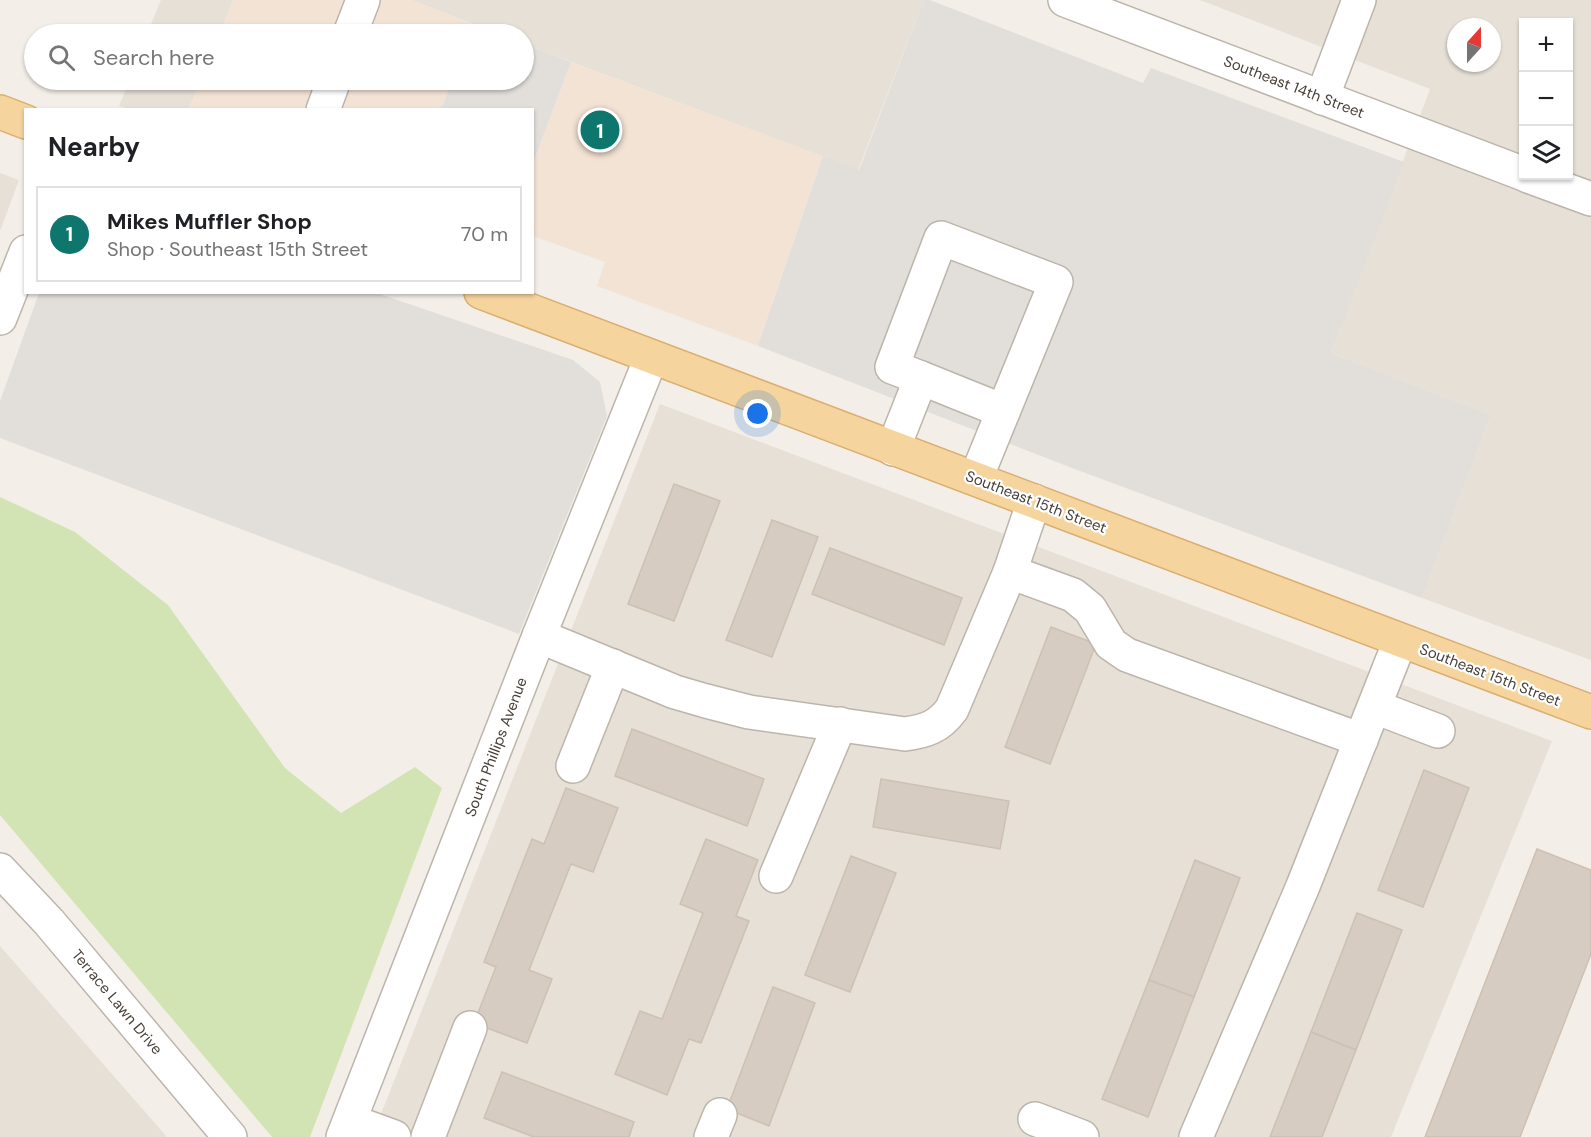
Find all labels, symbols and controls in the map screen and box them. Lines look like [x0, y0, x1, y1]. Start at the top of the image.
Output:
north arrow [1447, 18, 1501, 72]
map controls [1519, 18, 1573, 180]
button: + [1519, 18, 1573, 72]
search box [24, 24, 534, 90]
icon: search [45, 41, 78, 74]
text: Search here [93, 43, 214, 72]
street label: Southeast 14th Street [1221, 51, 1367, 123]
button: − [1519, 72, 1573, 126]
pin: 1 [580, 108, 620, 152]
button: layers [1519, 126, 1573, 180]
text: Nearby [48, 130, 140, 164]
text: Mikes Muffler Shop [107, 207, 312, 236]
text: 1 [66, 221, 73, 247]
text: 70 m [461, 221, 508, 247]
text: Shop · Southeast 15th Street [107, 236, 368, 262]
your location [743, 399, 772, 428]
street label: Southeast 15th Street [963, 466, 1109, 538]
street label: Southeast 15th Street [1417, 639, 1563, 711]
street label: South Phillips Avenue [460, 674, 532, 820]
street label: Terrace Lawn Drive [67, 945, 167, 1059]

